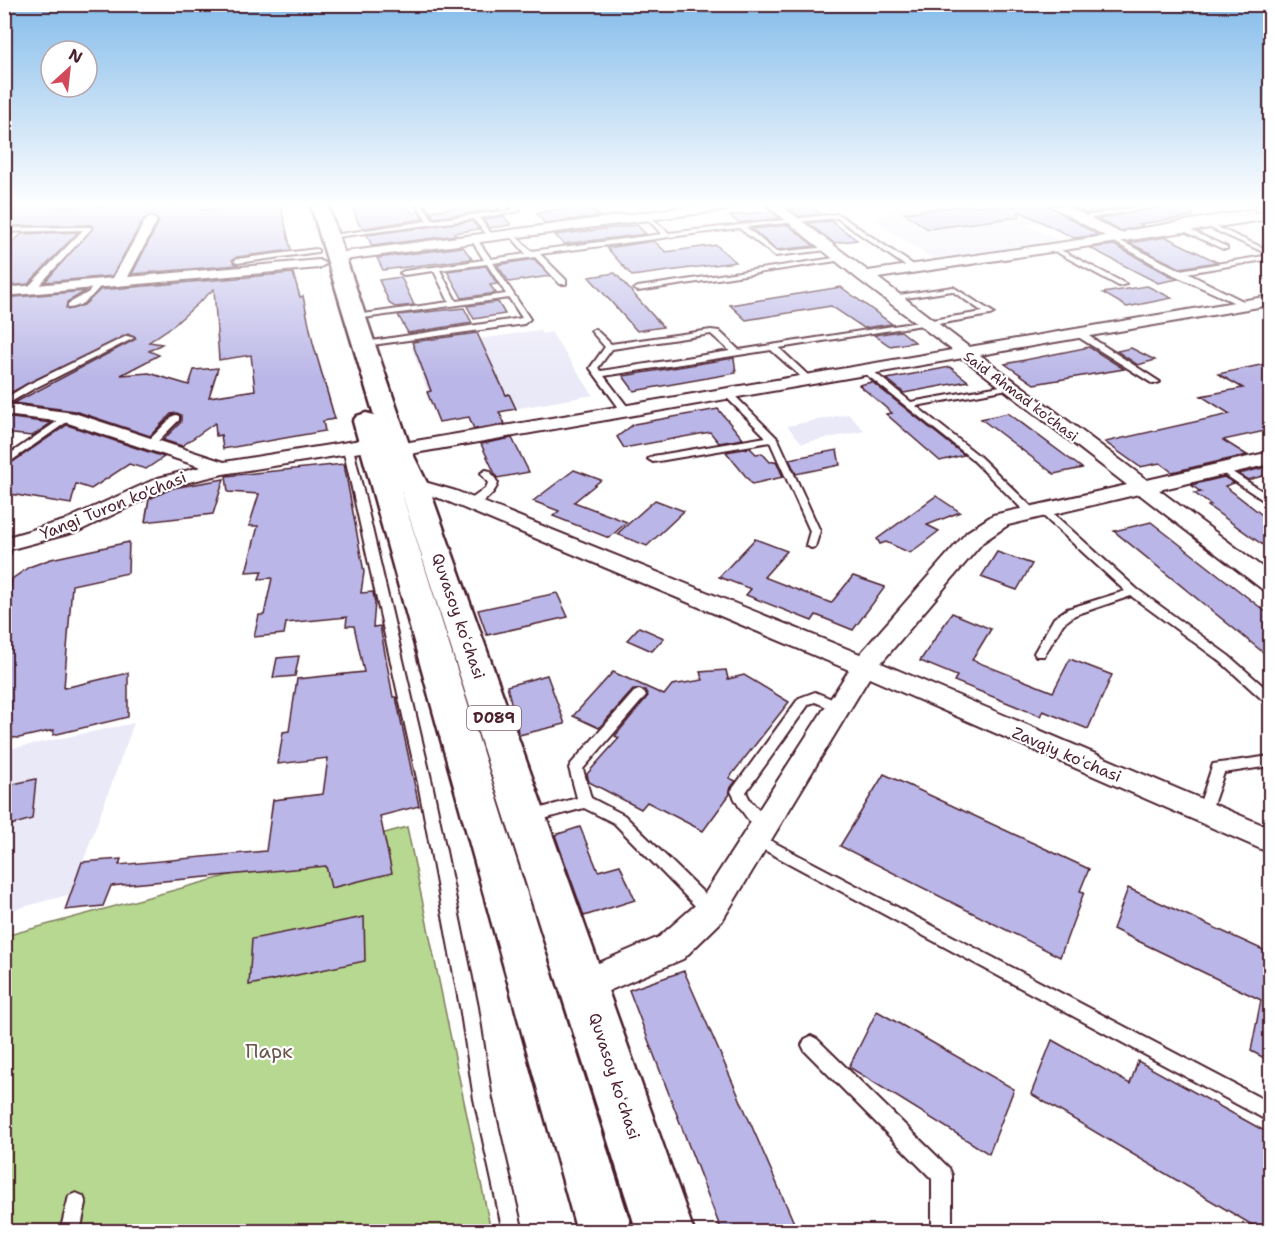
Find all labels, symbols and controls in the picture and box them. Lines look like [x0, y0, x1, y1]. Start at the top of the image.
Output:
north arrow [39, 39, 99, 99]
text: N [65, 44, 86, 68]
street label: Said Ahmad ko'chasi [960, 347, 1082, 445]
street label: Yangi Turon ko'chasi [37, 467, 189, 544]
street label: Quvasoy koʻchasi [427, 550, 490, 682]
road number: D089 [467, 706, 521, 730]
street label: Zavqiy koʻchasi [1009, 722, 1125, 787]
street label: Quvasoy koʻchasi [584, 1010, 645, 1142]
park label: Парк [245, 1038, 293, 1064]

